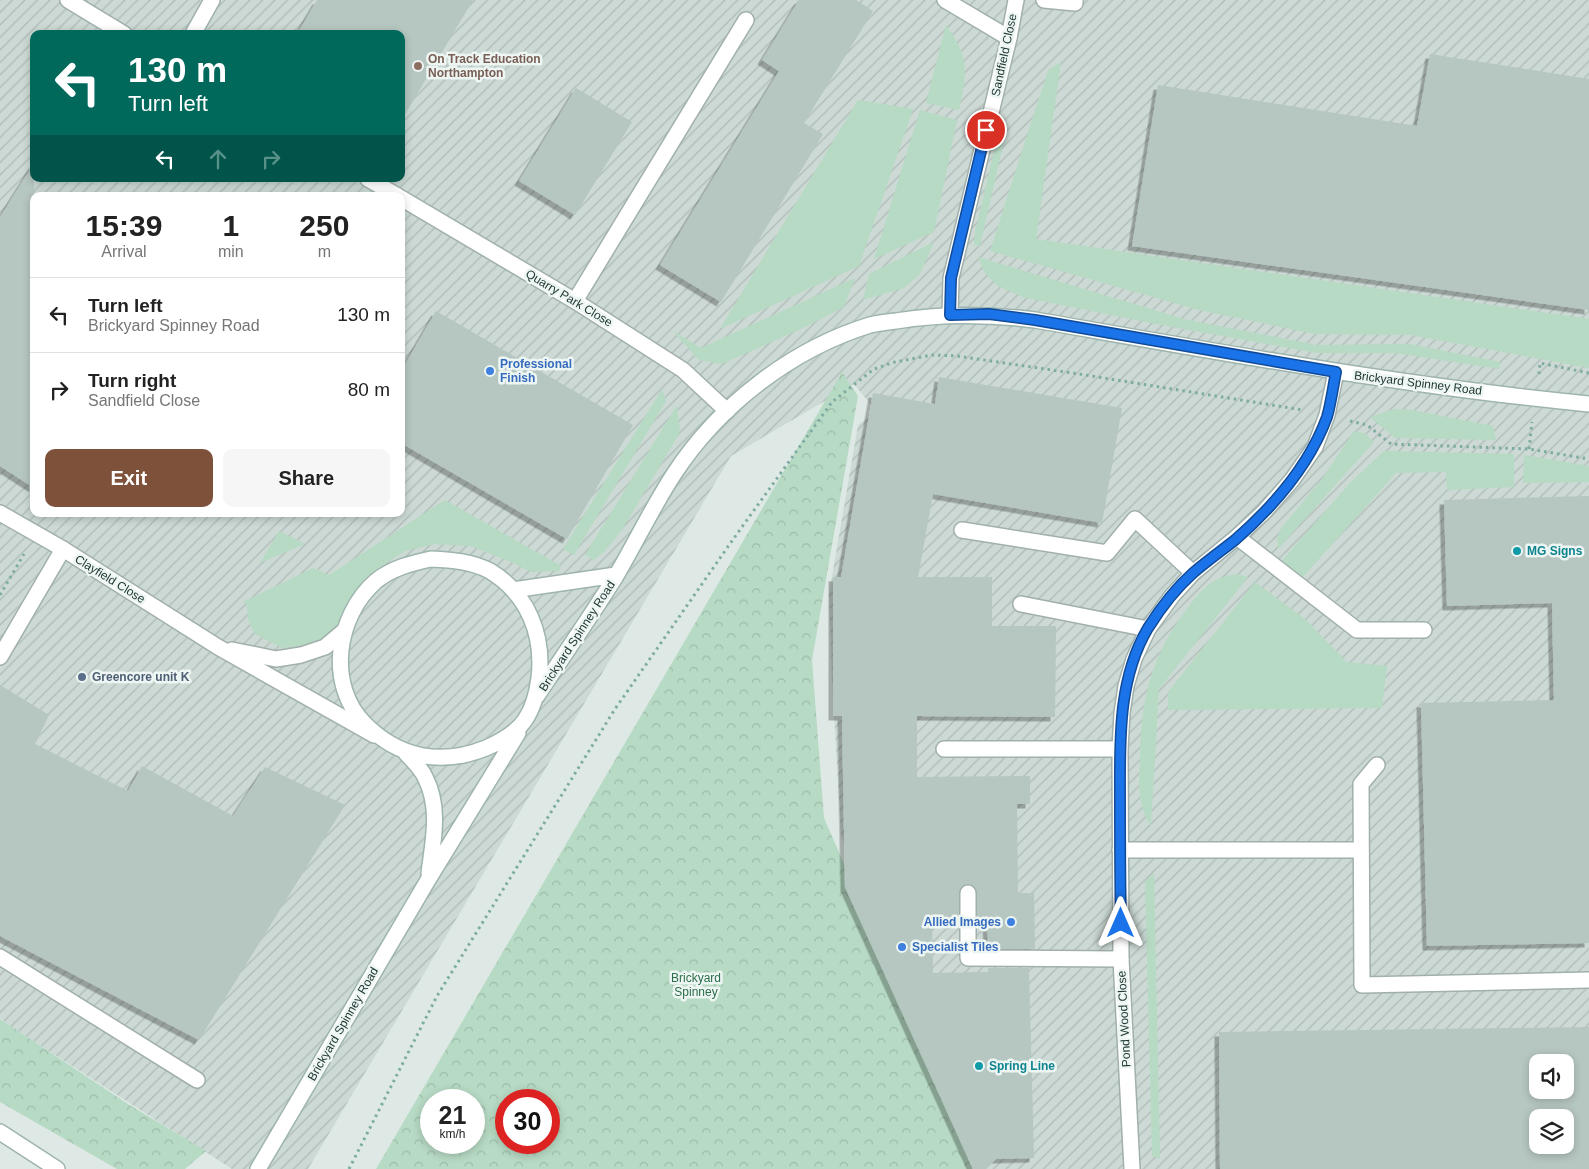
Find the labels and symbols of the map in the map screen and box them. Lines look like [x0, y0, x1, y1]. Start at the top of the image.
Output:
street label: Sandfield Close [988, 12, 1020, 98]
place label: On Track Education Northampton [428, 52, 541, 80]
marker: On Track Education Northampton [412, 60, 424, 72]
pin [965, 109, 1007, 151]
street label: Quarry Park Close [523, 267, 615, 330]
place label: Professional Finish [500, 357, 572, 385]
marker: Professional Finish [484, 365, 496, 377]
street label: Brickyard Spinney Road [1353, 368, 1483, 398]
place label: MG Signs [1527, 544, 1583, 558]
marker: MG Signs [1511, 545, 1523, 557]
street label: Clayfield Close [72, 552, 148, 606]
street label: Brickyard Spinney Road [536, 578, 618, 694]
place label: Greencore unit K [92, 670, 190, 684]
marker: Greencore unit K [76, 671, 88, 683]
position arrow [1094, 896, 1146, 948]
place label: Allied Images [924, 915, 1001, 929]
marker: Allied Images [1005, 916, 1017, 928]
place label: Specialist Tiles [912, 940, 999, 954]
marker: Specialist Tiles [896, 941, 908, 953]
street label: Brickyard Spinney Road [305, 965, 381, 1083]
street label: Pond Wood Close [1114, 970, 1134, 1068]
park label: Brickyard Spinney [671, 971, 721, 999]
place label: Spring Line [989, 1059, 1055, 1073]
marker: Spring Line [973, 1060, 985, 1072]
speed limit sign: 30 [495, 1089, 560, 1154]

